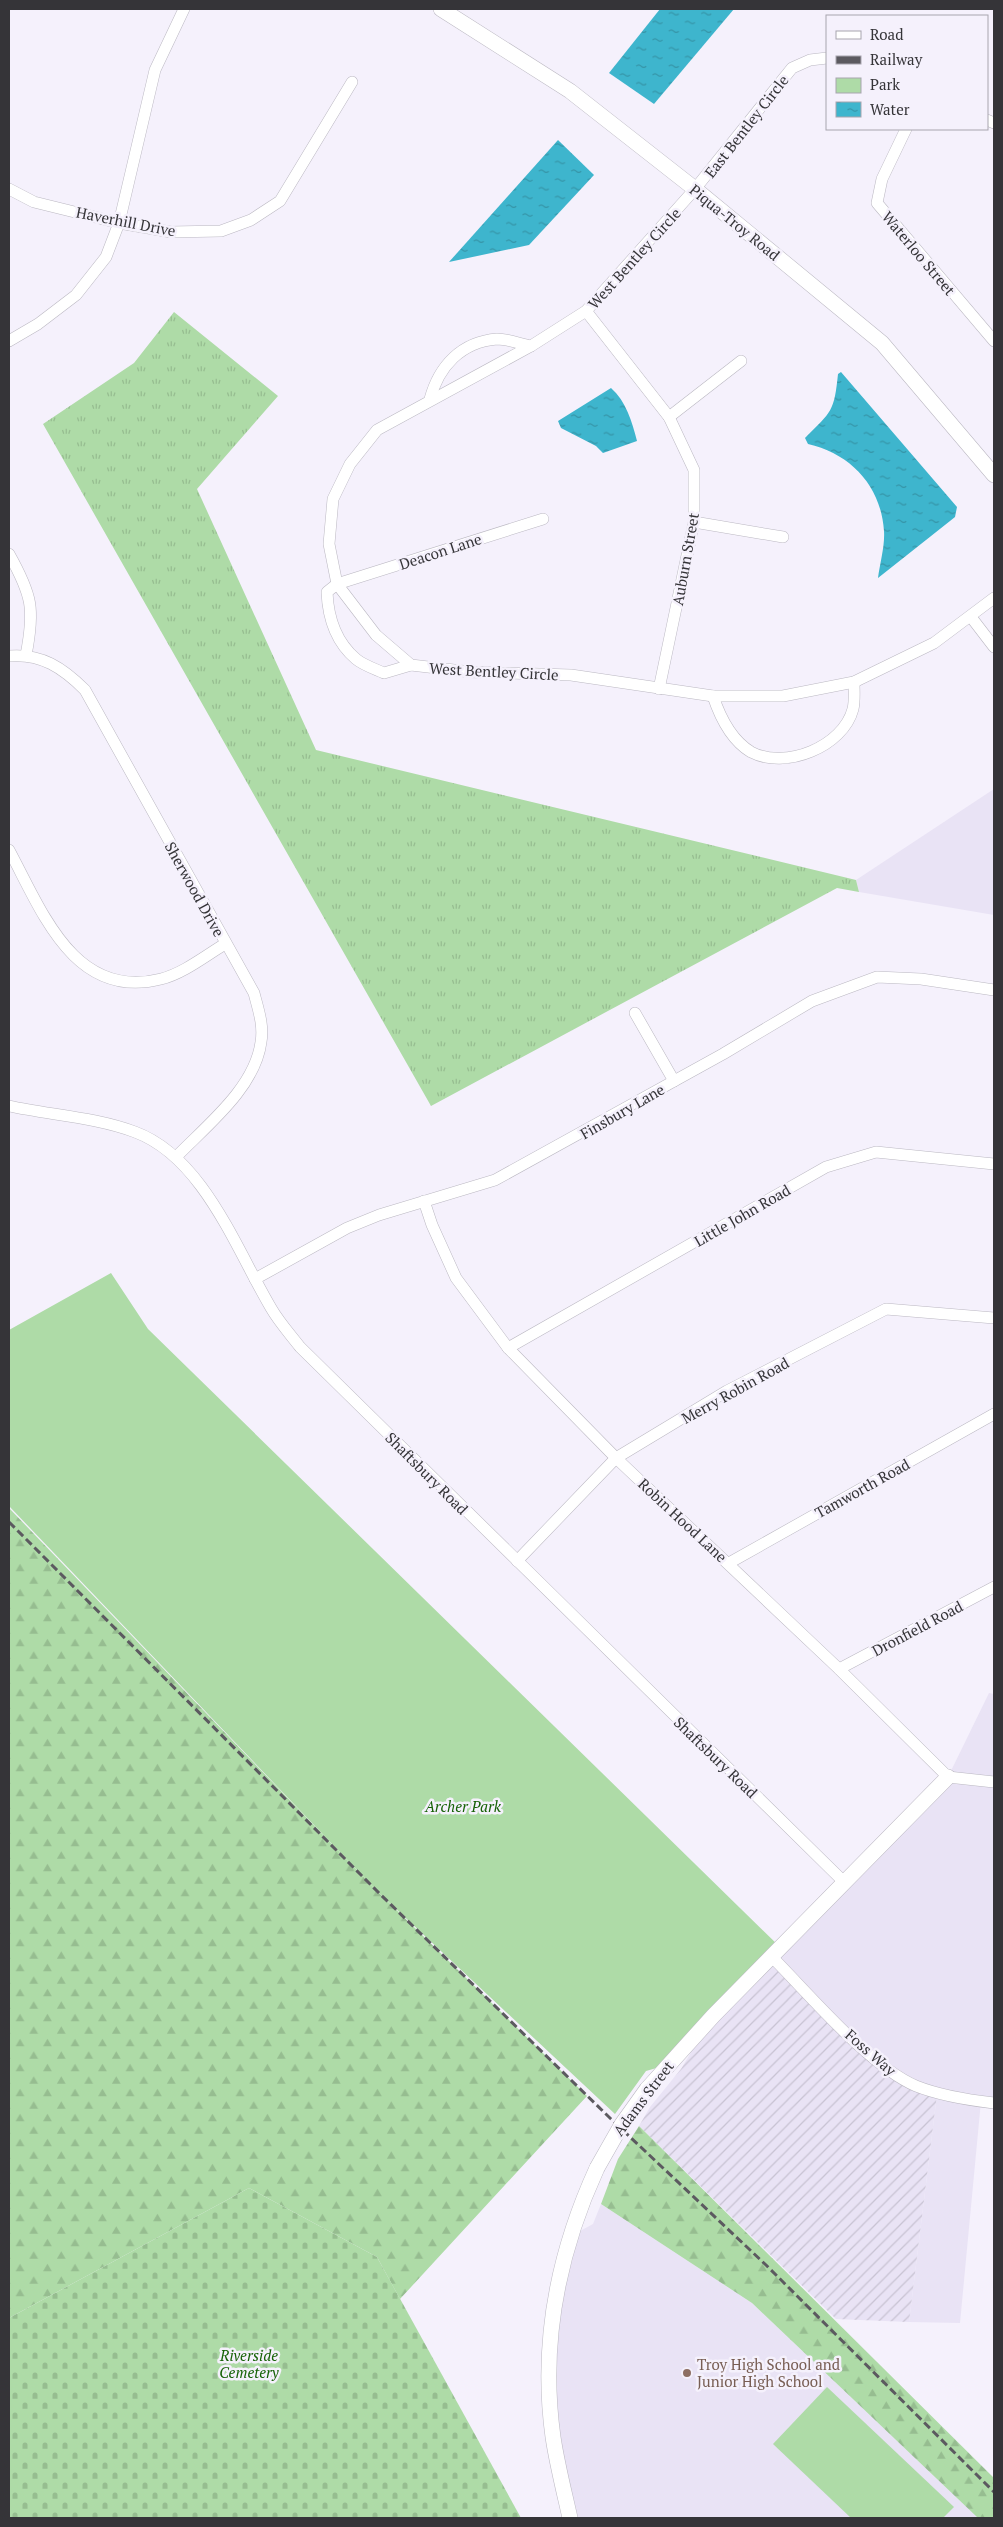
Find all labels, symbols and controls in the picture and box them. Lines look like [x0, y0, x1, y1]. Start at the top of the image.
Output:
legend [826, 15, 988, 130]
text: Road [870, 24, 903, 44]
text: Railway [870, 49, 923, 69]
street label: East Bentley Circle [700, 70, 792, 182]
text: Park [870, 74, 900, 94]
text: Water [870, 99, 910, 119]
street label: Piqua-Troy Road [686, 179, 784, 265]
street label: Haverhill Drive [75, 202, 177, 240]
street label: West Bentley Circle [583, 203, 685, 313]
street label: Waterloo Street [878, 207, 960, 300]
street label: Auburn Street [667, 511, 703, 607]
street label: Deacon Lane [396, 528, 484, 574]
street label: West Bentley Circle [429, 658, 559, 684]
street label: Sherwood Drive [161, 838, 229, 940]
street label: Finsbury Lane [576, 1079, 668, 1143]
street label: Little John Road [690, 1179, 794, 1251]
street label: Merry Robin Road [678, 1352, 792, 1428]
street label: Shaftsbury Road [381, 1427, 473, 1519]
street label: Tamworth Road [811, 1454, 913, 1522]
street label: Robin Hood Lane [634, 1474, 732, 1566]
street label: Dronfield Road [868, 1596, 966, 1660]
street label: Shaftsbury Road [670, 1712, 762, 1802]
park label: Archer Park [424, 1796, 502, 1816]
street label: Foss Way [841, 2024, 901, 2080]
street label: Adams Street [608, 2056, 678, 2140]
park label: Riverside Cemetery [219, 2345, 280, 2382]
place label: Troy High School and Junior High School [697, 2354, 840, 2391]
marker: Troy High School and Junior High School [681, 2367, 693, 2379]

